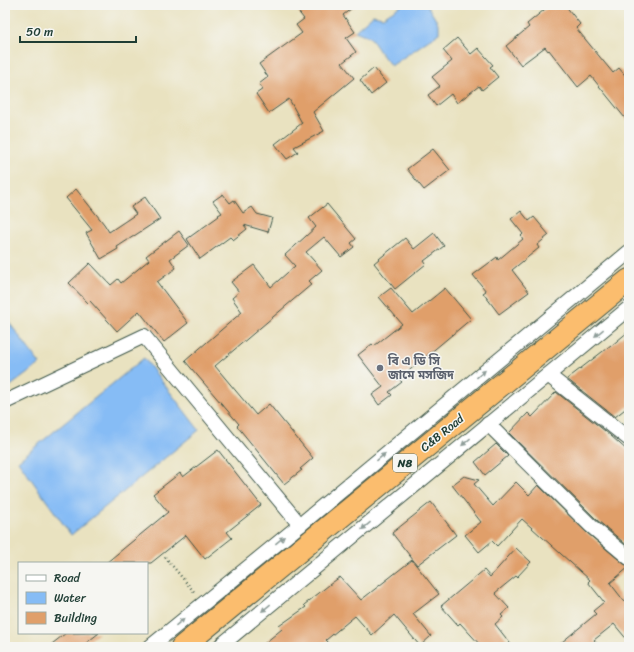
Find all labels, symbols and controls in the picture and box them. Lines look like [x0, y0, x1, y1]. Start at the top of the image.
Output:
scale bar [20, 18, 136, 44]
text: 50 m [26, 21, 53, 43]
one-way arrow [593, 329, 604, 338]
place label: বি এ ডি সি জামে মসজিদ [387, 350, 454, 386]
marker: বি এ ডি সি জামে মসজিদ [375, 363, 385, 373]
one-way arrow [475, 370, 486, 379]
street label: C&B Road [415, 407, 470, 458]
one-way arrow [460, 438, 471, 447]
one-way arrow [375, 453, 386, 462]
road number: N8 [393, 454, 417, 472]
one-way arrow [361, 521, 371, 530]
one-way arrow [275, 536, 286, 545]
legend [18, 562, 148, 634]
text: Road [54, 567, 81, 589]
text: Water [54, 587, 87, 609]
one-way arrow [260, 604, 271, 613]
text: Building [54, 607, 97, 629]
one-way arrow [174, 618, 185, 627]

